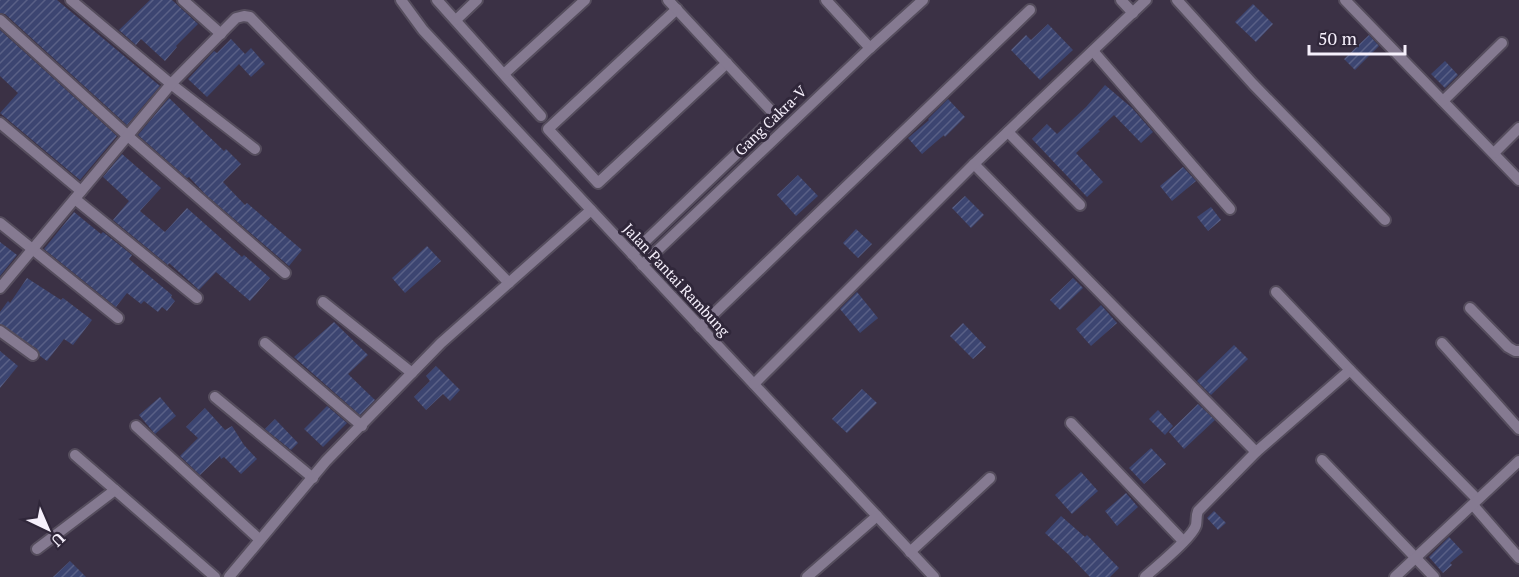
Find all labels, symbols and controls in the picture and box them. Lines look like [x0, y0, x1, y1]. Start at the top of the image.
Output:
scale bar [1309, 18, 1405, 56]
text: 50 m [1318, 26, 1358, 50]
street label: Gang Cakra-V [730, 80, 811, 160]
street label: Jalan Pantai Rambung [619, 218, 735, 341]
north arrow [18, 499, 78, 559]
text: U [46, 528, 70, 552]

